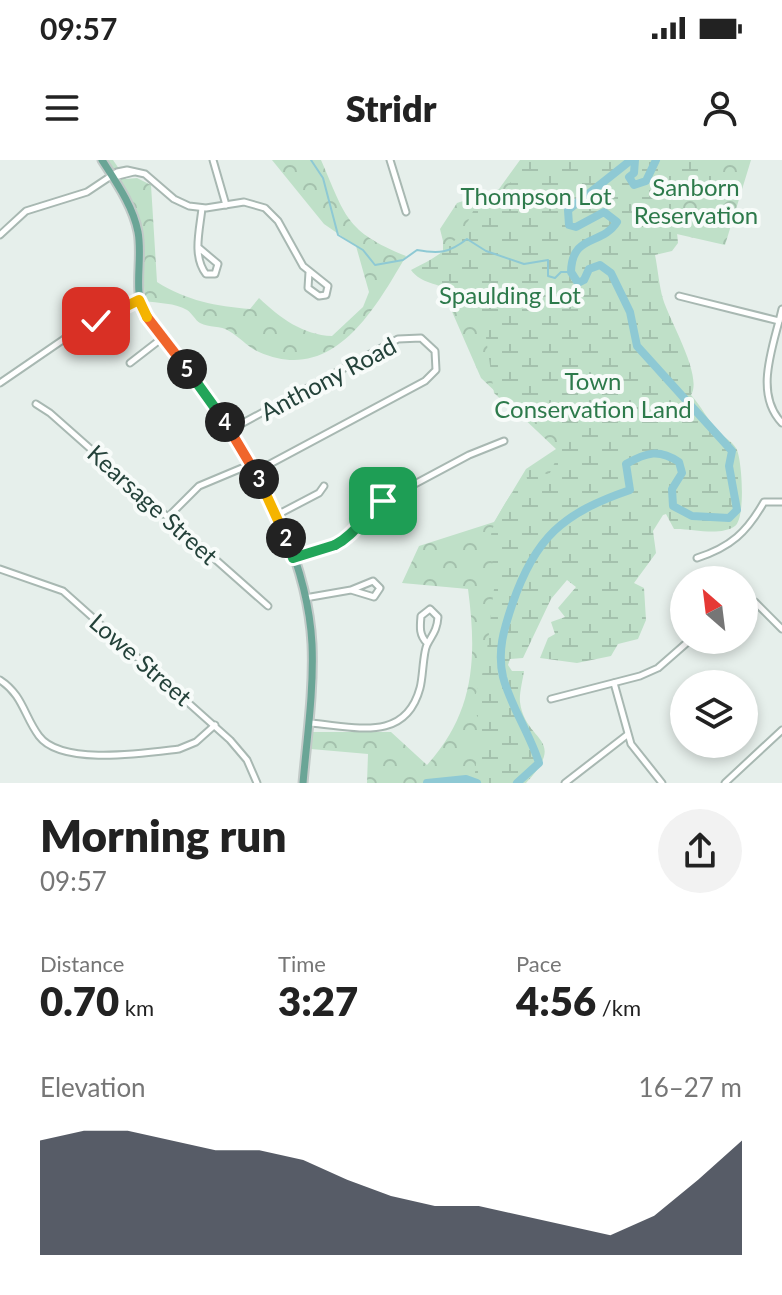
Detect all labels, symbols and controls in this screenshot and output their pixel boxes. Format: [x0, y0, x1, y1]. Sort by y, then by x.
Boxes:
text: 09:57 [40, 10, 117, 46]
icon: menu [40, 86, 84, 130]
text: Stridr [346, 86, 436, 130]
icon: person [698, 86, 742, 130]
park label: Sanborn Reservation [634, 172, 758, 229]
park label: Thompson Lot [460, 181, 612, 210]
park label: Spaulding Lot [439, 280, 581, 309]
pin [62, 287, 130, 355]
icon: check [74, 299, 118, 343]
street label: Anthony Road [255, 330, 401, 426]
pin: 5 [167, 349, 207, 389]
text: 5 [181, 355, 193, 382]
park label: Town Conservation Land [494, 366, 692, 423]
pin: 4 [205, 402, 245, 442]
text: 4 [219, 408, 231, 435]
street label: Kearsage Street [82, 438, 224, 570]
pin: 3 [239, 459, 279, 499]
text: 3 [253, 465, 265, 492]
pin [349, 467, 417, 535]
icon: arrive [361, 479, 405, 523]
pin: 2 [266, 518, 306, 558]
text: 2 [280, 524, 292, 551]
north arrow [670, 566, 758, 654]
map controls [670, 566, 758, 758]
street label: Lowe Street [84, 607, 198, 711]
button: layers [670, 670, 758, 758]
text: Morning run [40, 809, 287, 861]
button: share [658, 809, 742, 893]
text: 09:57 [40, 865, 107, 897]
text: Distance [40, 950, 124, 977]
text: Time [278, 950, 326, 977]
text: Pace [516, 950, 562, 977]
text: 0.70 [40, 977, 119, 1025]
text: 3:27 [278, 977, 358, 1025]
text: 4:56 [516, 977, 596, 1025]
text: km [119, 994, 154, 1021]
text: /km [596, 994, 641, 1021]
text: Elevation [40, 1071, 146, 1103]
text: 16–27 m [639, 1071, 742, 1103]

